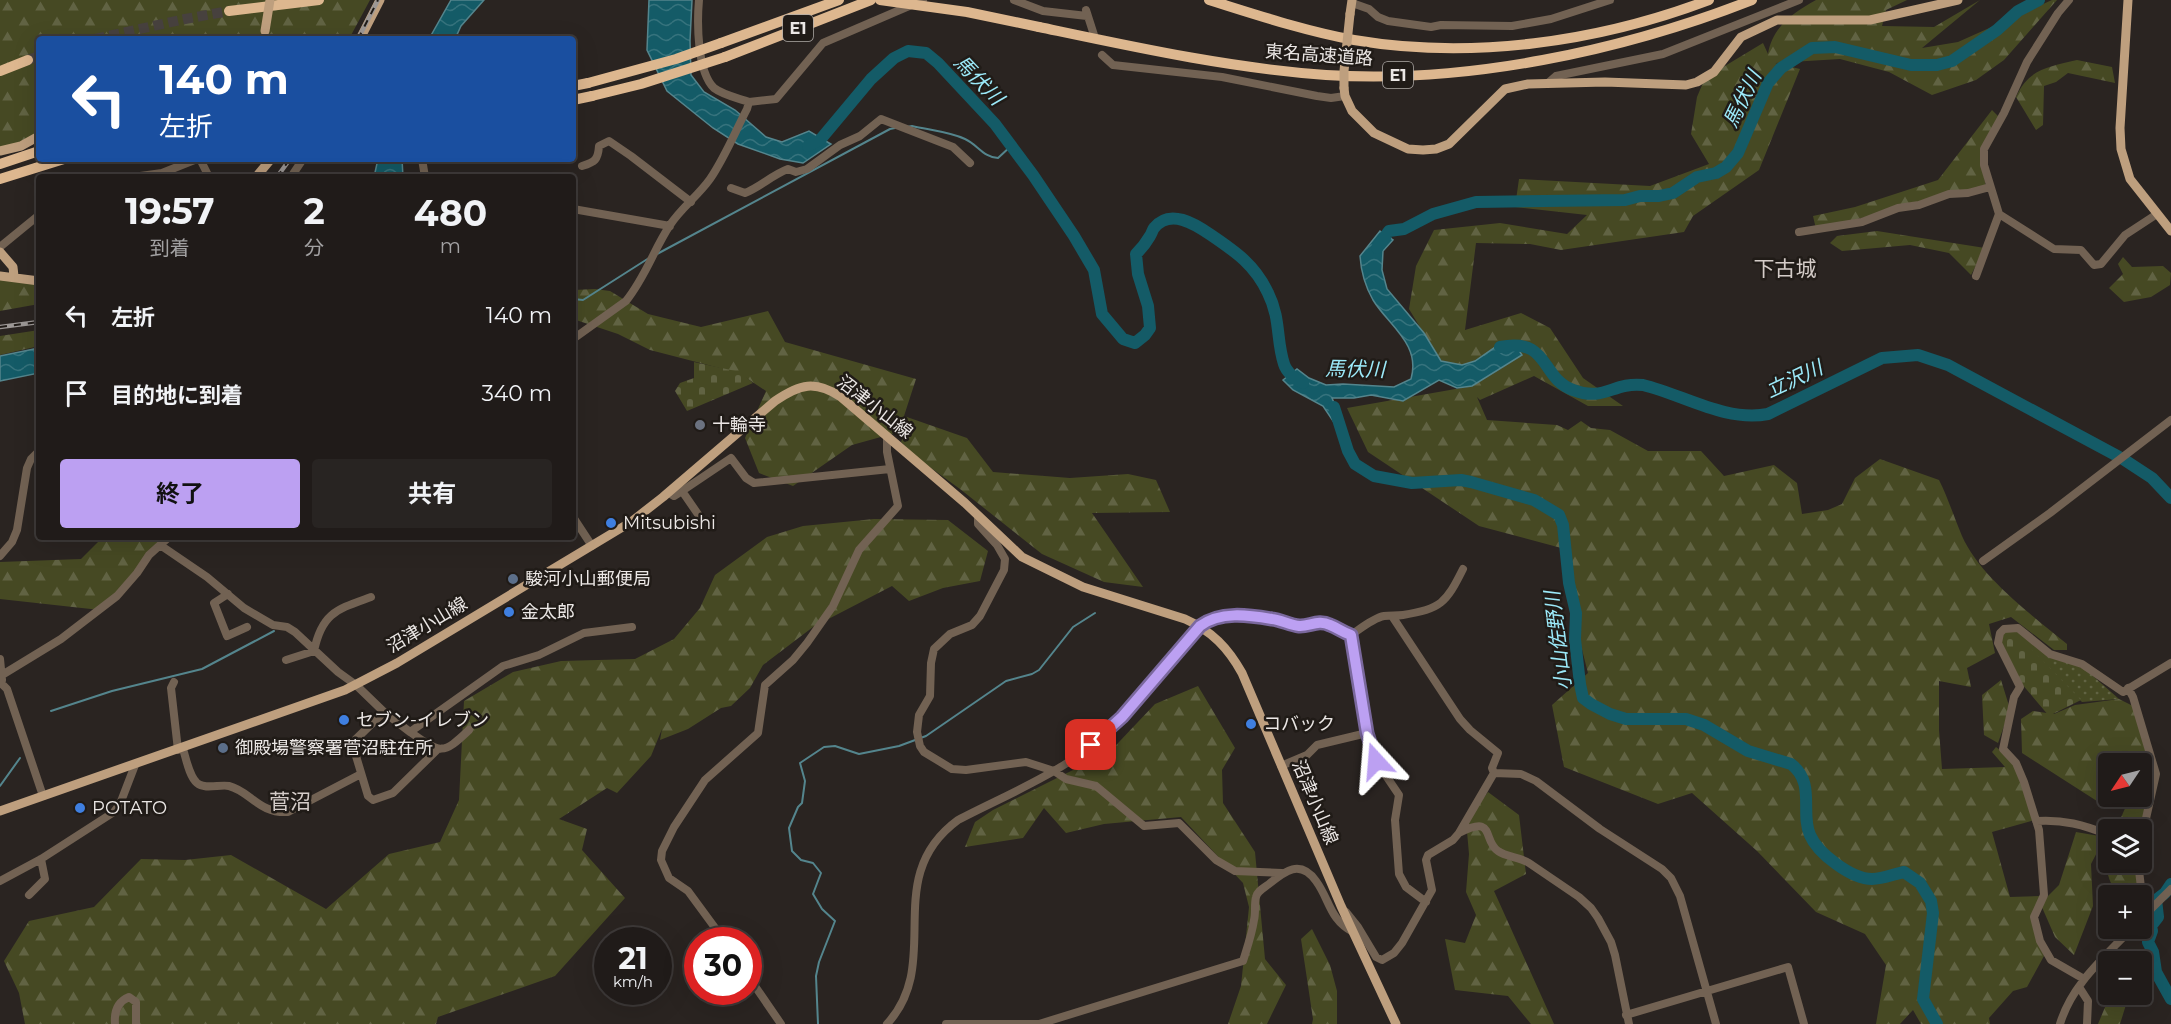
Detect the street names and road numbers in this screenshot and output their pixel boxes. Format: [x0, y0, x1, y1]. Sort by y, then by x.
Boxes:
road number: E1 [783, 15, 813, 41]
street label: 東名高速道路 [1264, 40, 1374, 70]
road number: E1 [1383, 62, 1413, 88]
street label: 沼津小山線 [833, 371, 917, 443]
street label: 沼津小山線 [383, 592, 471, 658]
street label: 沼津小山線 [1287, 756, 1343, 848]

